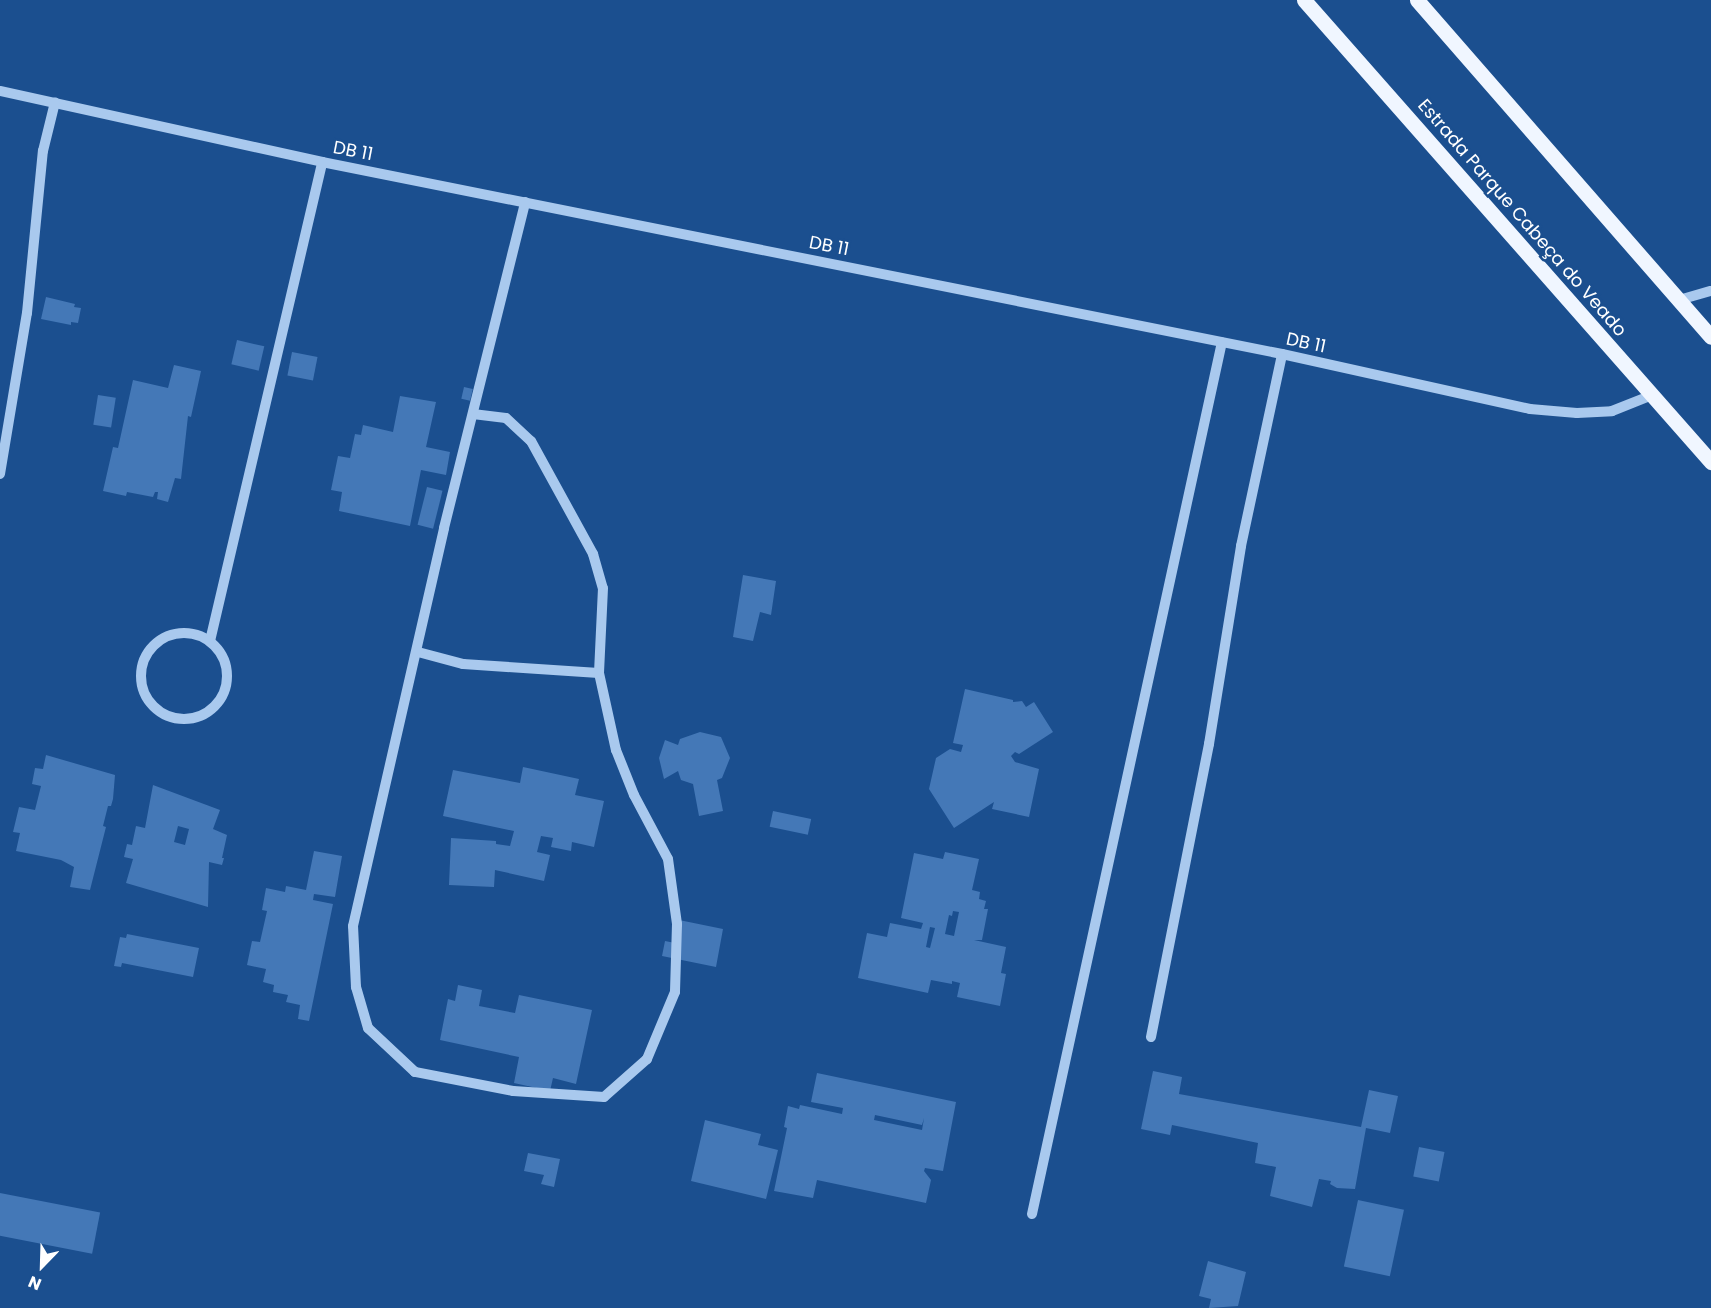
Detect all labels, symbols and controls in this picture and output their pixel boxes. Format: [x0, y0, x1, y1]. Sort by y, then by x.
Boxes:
street label: Estrada Parque Cabeça do Veado [1413, 95, 1631, 341]
street label: DB 11 [331, 137, 375, 165]
street label: DB 11 [807, 232, 851, 260]
street label: DB 11 [1284, 328, 1328, 358]
north arrow [12, 1236, 72, 1296]
text: N [25, 1270, 45, 1296]

